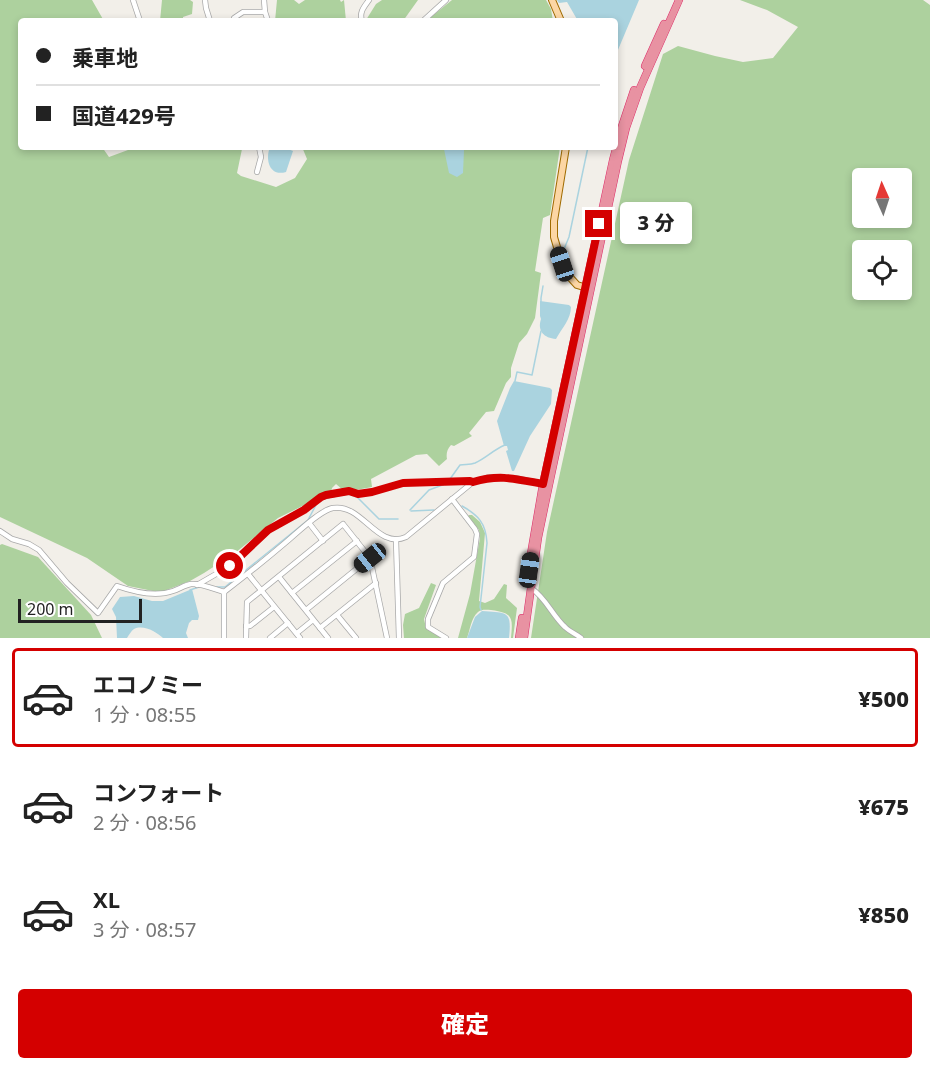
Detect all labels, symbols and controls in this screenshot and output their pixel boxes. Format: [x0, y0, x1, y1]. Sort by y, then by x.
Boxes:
text: 乗車地 [72, 42, 138, 72]
text: 国道429号 [72, 100, 176, 130]
north arrow [852, 168, 912, 228]
map controls [852, 168, 912, 300]
callout: 3 分 [620, 203, 692, 245]
text: 3 分 [638, 209, 674, 236]
route end [585, 210, 612, 237]
button: locate [852, 240, 912, 300]
car [548, 244, 576, 284]
car [350, 540, 390, 576]
car [518, 551, 540, 589]
route start [216, 552, 243, 579]
scale bar [18, 596, 142, 624]
text: 200 m [27, 598, 74, 620]
text: エコノミー [93, 669, 203, 699]
icon: car [21, 671, 75, 725]
text: ¥500 [858, 683, 909, 713]
text: 1 分 · 08:55 [93, 701, 197, 728]
text: コンフォート [93, 777, 224, 807]
icon: car [21, 779, 75, 833]
text: ¥675 [858, 791, 909, 821]
text: 2 分 · 08:56 [93, 809, 197, 836]
text: XL [93, 884, 120, 914]
icon: car [21, 887, 75, 941]
text: ¥850 [858, 899, 909, 929]
text: 3 分 · 08:57 [93, 916, 197, 943]
button: 確定 [18, 989, 912, 1058]

